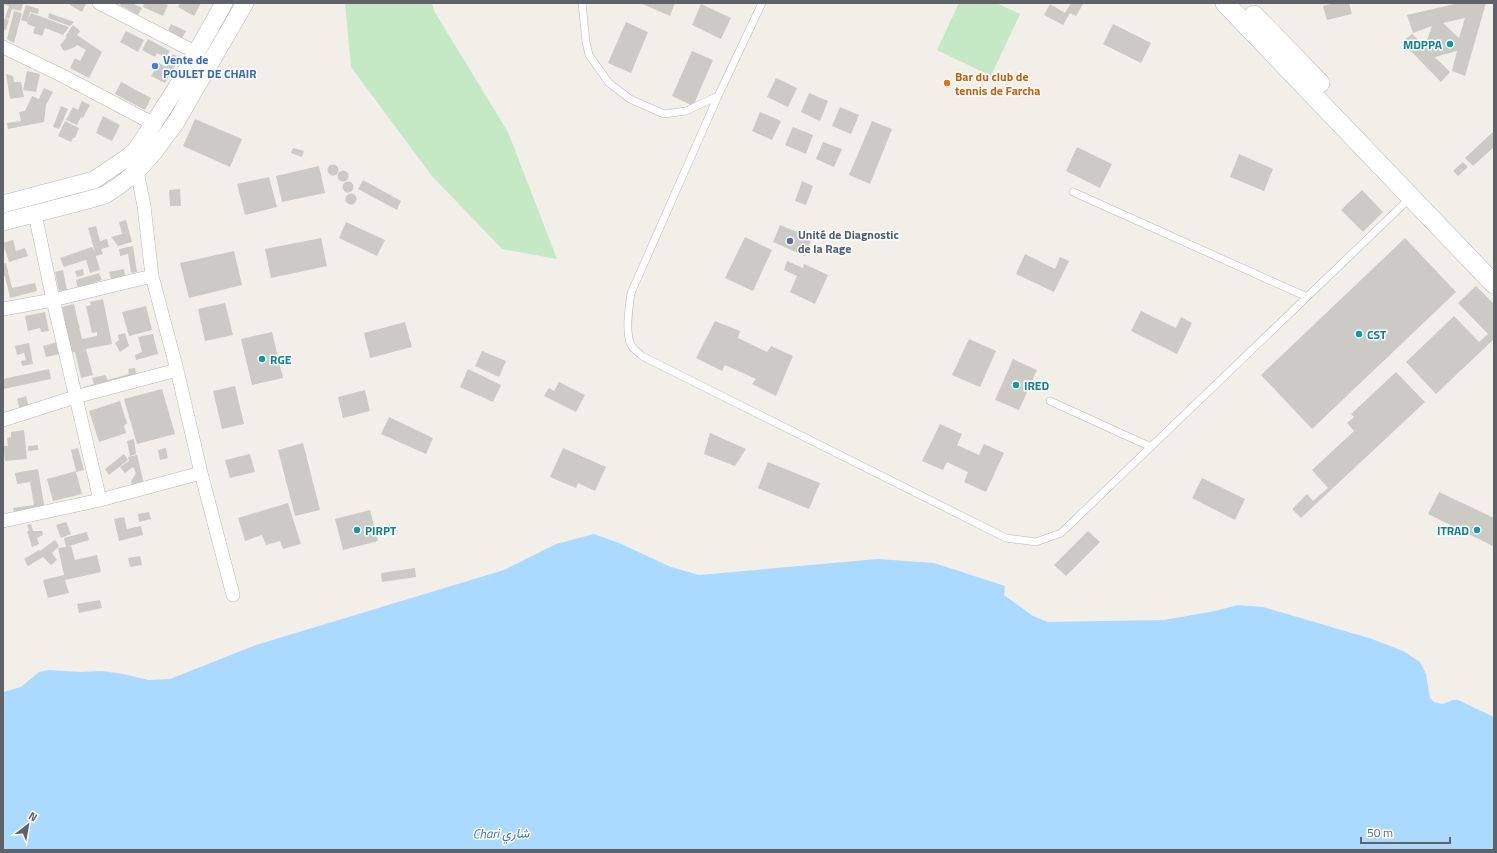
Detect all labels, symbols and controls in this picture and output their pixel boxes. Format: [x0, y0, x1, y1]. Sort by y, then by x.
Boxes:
place label: MDPPA [1403, 35, 1443, 54]
marker: MDPPA [1445, 39, 1455, 49]
place label: Vente de POULET DE CHAIR [163, 50, 257, 83]
marker: Vente de POULET DE CHAIR [150, 61, 160, 71]
place label: Bar du club de tennis de Farcha [955, 67, 1040, 100]
marker: Bar du club de tennis de Farcha [942, 78, 952, 88]
place label: Unité de Diagnostic de la Rage [798, 225, 899, 258]
marker: Unité de Diagnostic de la Rage [785, 236, 795, 246]
place label: CST [1367, 325, 1387, 344]
marker: CST [1354, 329, 1364, 339]
place label: RGE [270, 350, 292, 369]
marker: RGE [257, 354, 267, 364]
place label: IRED [1024, 376, 1050, 395]
marker: IRED [1011, 380, 1021, 390]
place label: PIRPT [365, 521, 397, 540]
place label: ITRAD [1437, 521, 1469, 540]
marker: PIRPT [352, 525, 362, 535]
marker: ITRAD [1472, 525, 1482, 535]
north arrow [8, 805, 48, 845]
text: N [26, 808, 41, 825]
scale bar [1361, 819, 1450, 845]
water label: Chari شاري [473, 822, 530, 844]
text: 50 m [1367, 823, 1393, 842]

